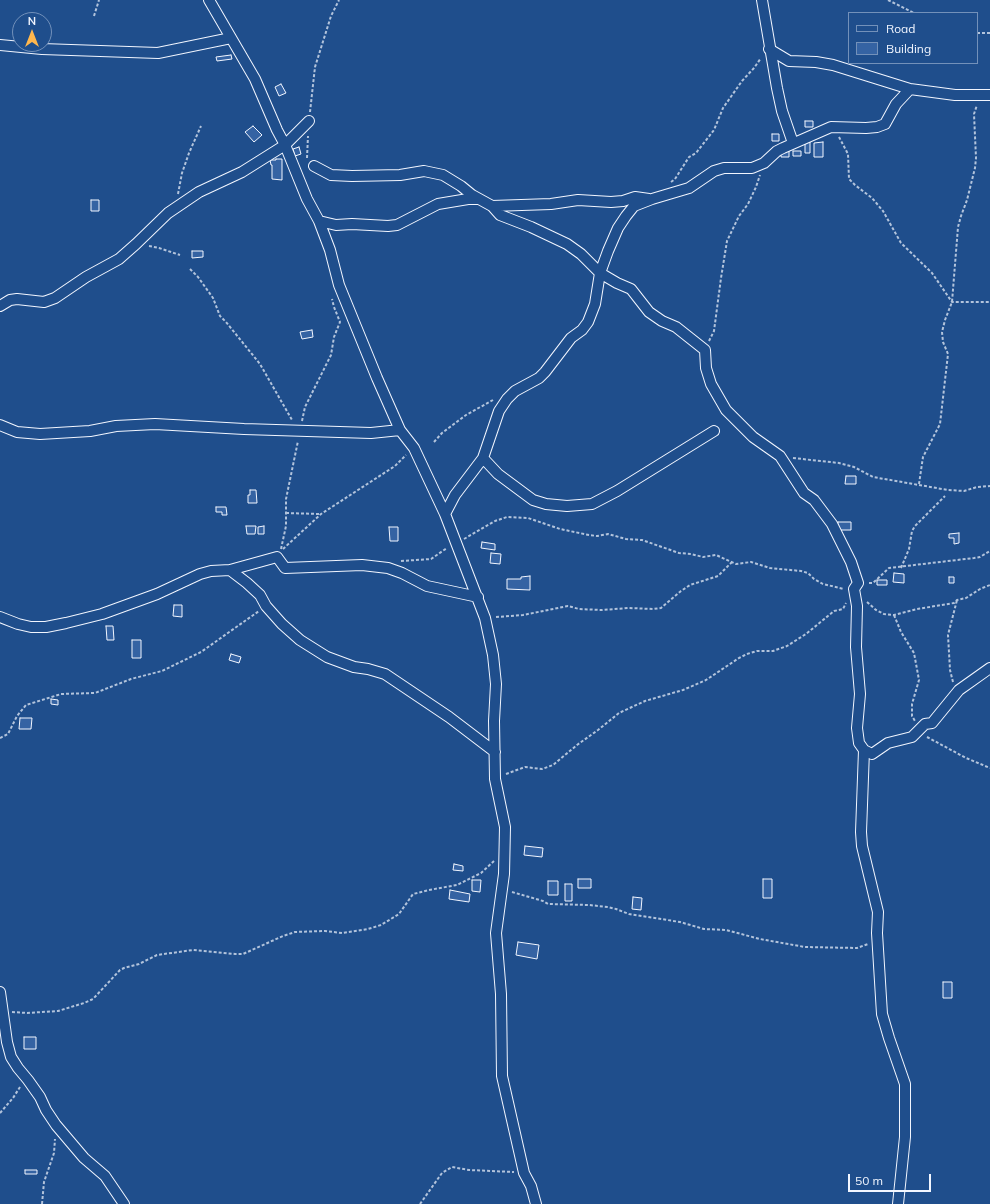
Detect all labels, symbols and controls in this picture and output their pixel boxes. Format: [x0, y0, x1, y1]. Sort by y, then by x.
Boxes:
north arrow [12, 12, 52, 52]
legend [848, 12, 978, 64]
text: N [28, 14, 36, 28]
text: Road [886, 21, 915, 36]
text: Building [886, 41, 931, 56]
scale bar [850, 1166, 933, 1192]
text: 50 m [855, 1173, 883, 1188]

